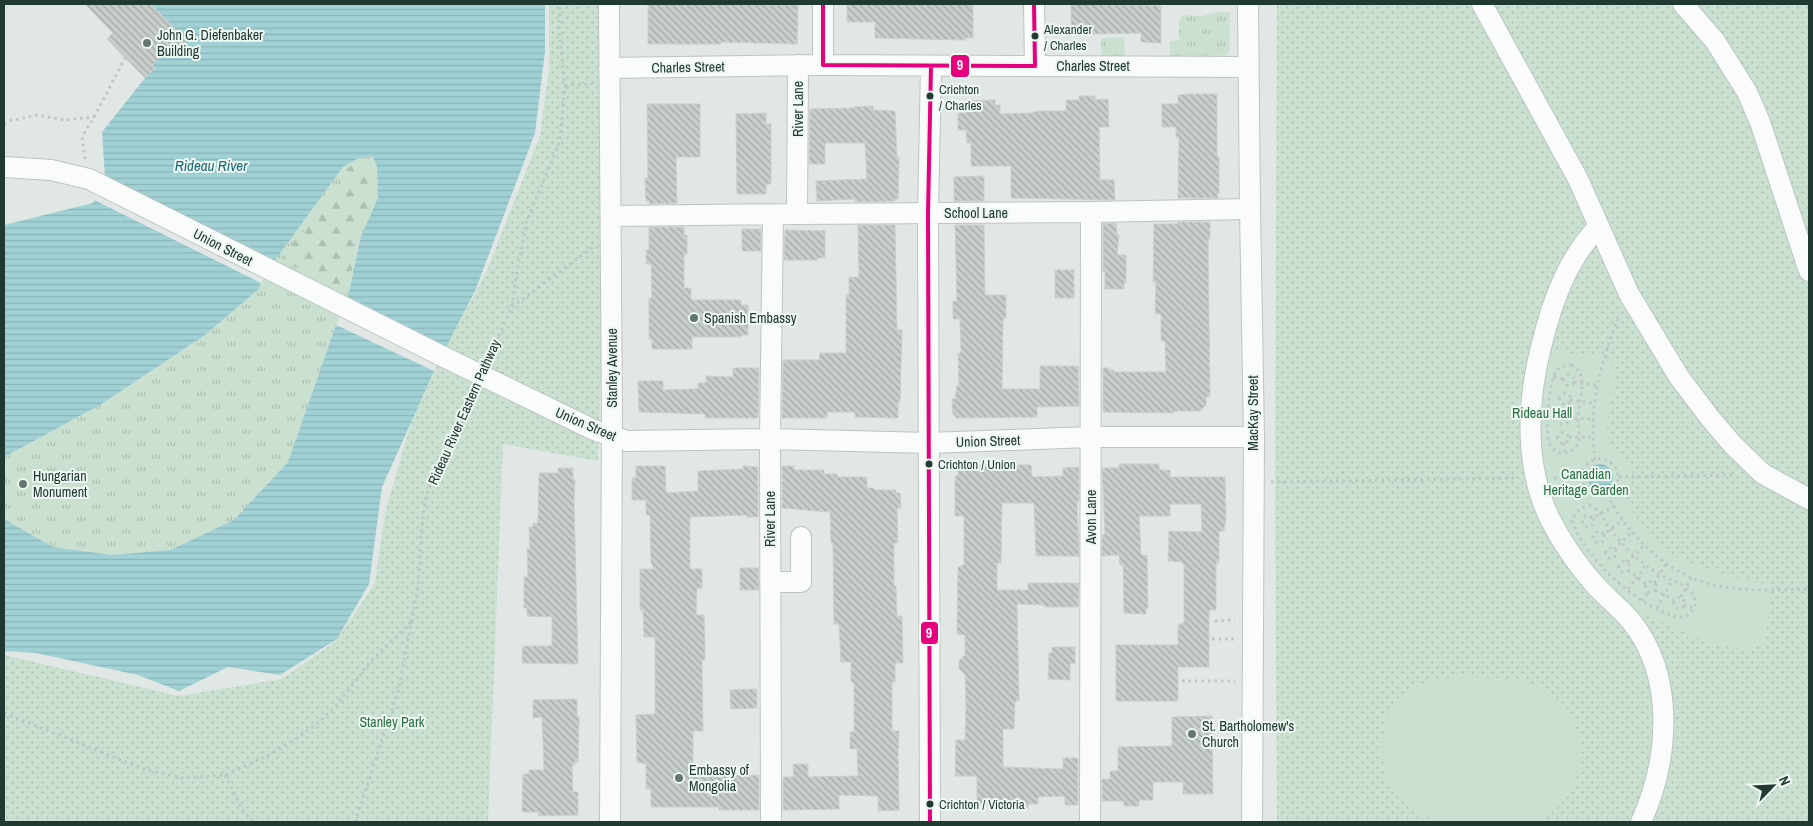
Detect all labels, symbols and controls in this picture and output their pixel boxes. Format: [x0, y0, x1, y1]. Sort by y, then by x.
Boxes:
place label: Alexander / Charles [1043, 21, 1092, 54]
place label: John G. Diefenbaker Building [157, 26, 263, 60]
marker: Alexander / Charles [1030, 31, 1040, 41]
marker: John G. Diefenbaker Building [141, 37, 153, 49]
line badge: 9 [950, 54, 970, 78]
text: 9 [957, 56, 963, 74]
street label: Charles Street [651, 57, 725, 77]
street label: Charles Street [1056, 57, 1130, 75]
street label: River Lane [789, 81, 807, 137]
place label: Crichton / Charles [939, 81, 982, 114]
marker: Crichton / Charles [925, 91, 935, 101]
water label: Rideau River [175, 155, 248, 176]
street label: School Lane [944, 204, 1008, 222]
street label: Union Street [190, 224, 256, 270]
place label: Spanish Embassy [704, 309, 797, 327]
marker: Spanish Embassy [688, 312, 700, 324]
street label: Stanley Avenue [603, 328, 621, 408]
street label: Rideau River Eastern Pathway [424, 336, 504, 488]
street label: MacKay Street [1244, 375, 1262, 451]
street label: Union Street [553, 403, 619, 445]
park label: Rideau Hall [1512, 404, 1572, 422]
street label: Union Street [955, 431, 1021, 451]
place label: Crichton / Union [938, 456, 1016, 473]
marker: Crichton / Union [924, 459, 934, 469]
park label: Canadian Heritage Garden [1543, 465, 1629, 499]
place label: Hungarian Monument [33, 467, 87, 501]
marker: Hungarian Monument [17, 478, 29, 490]
street label: Avon Lane [1082, 490, 1100, 545]
street label: River Lane [761, 491, 779, 547]
line badge: 9 [920, 621, 939, 645]
text: 9 [926, 624, 932, 642]
park label: Stanley Park [359, 713, 425, 731]
place label: St. Bartholomew's Church [1202, 717, 1294, 751]
marker: St. Bartholomew's Church [1186, 728, 1198, 740]
place label: Embassy of Mongolia [689, 761, 750, 795]
north arrow [1748, 761, 1798, 811]
marker: Embassy of Mongolia [673, 772, 685, 784]
text: N [1775, 773, 1795, 788]
place label: Crichton / Victoria [939, 796, 1025, 813]
marker: Crichton / Victoria [925, 799, 935, 809]

